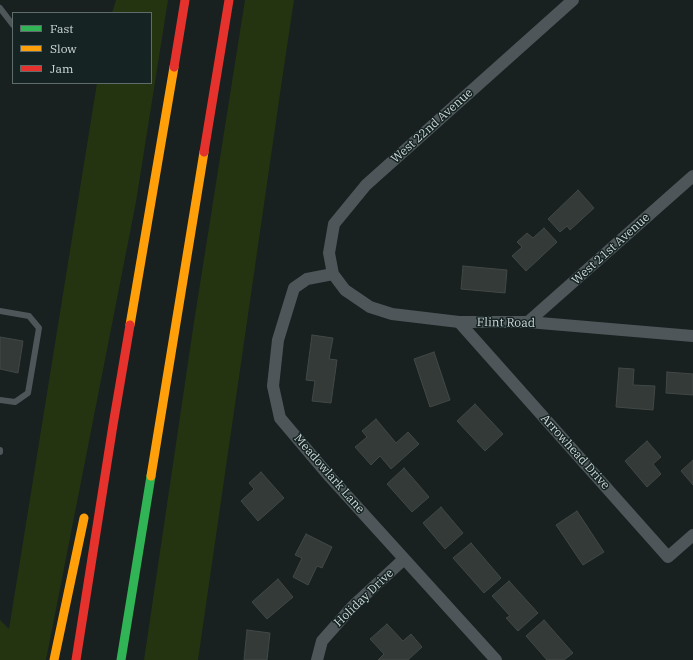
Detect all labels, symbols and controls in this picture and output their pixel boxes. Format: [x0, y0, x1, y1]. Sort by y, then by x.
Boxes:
legend [12, 12, 152, 84]
text: Fast [50, 21, 74, 36]
text: Slow [50, 41, 77, 56]
text: Jam [50, 61, 73, 76]
street label: West 22nd Avenue [388, 86, 476, 166]
street label: West 21st Avenue [569, 210, 653, 288]
street label: Flint Road [477, 315, 535, 331]
street label: Arrowhead Drive [538, 412, 612, 492]
street label: Meadowlark Lane [291, 432, 367, 516]
street label: Holiday Drive [331, 566, 397, 630]

